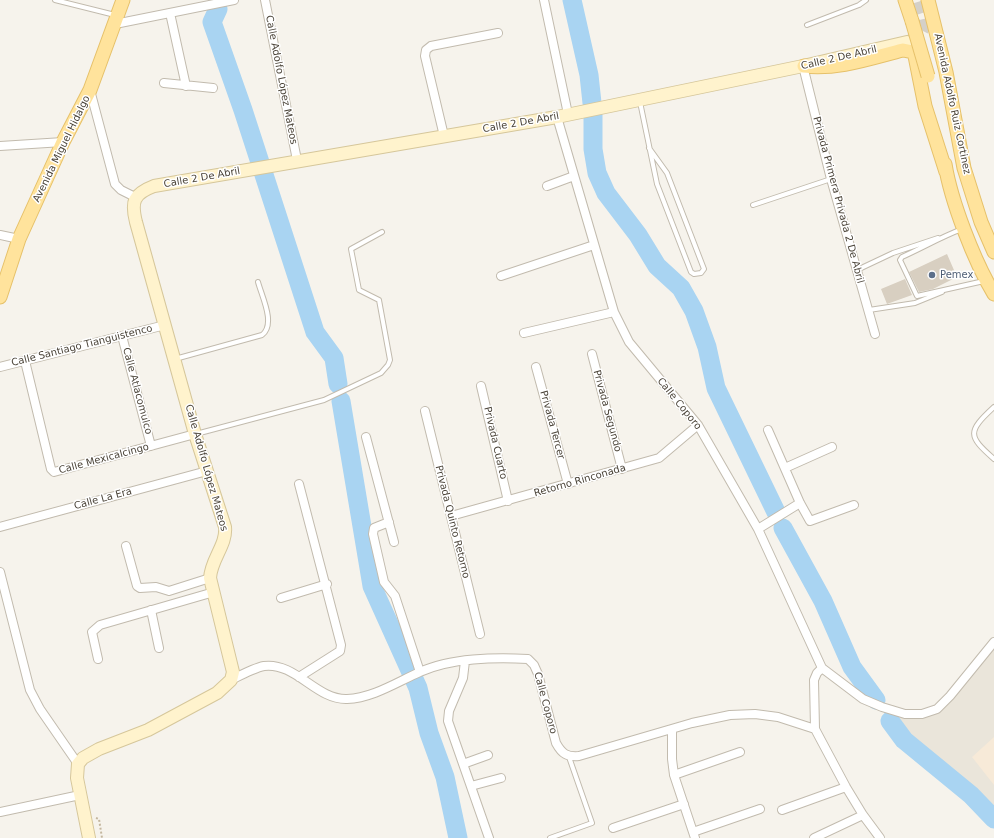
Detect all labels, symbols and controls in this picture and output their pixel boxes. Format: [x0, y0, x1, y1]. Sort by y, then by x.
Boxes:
street label: Calle Adolfo López Mateos [263, 14, 299, 146]
street label: Avenida Adolfo Ruiz Cortinez [931, 33, 973, 175]
street label: Calle 2 De Abril [800, 43, 878, 73]
street label: Avenida Miguel Hidalgo [31, 94, 93, 204]
street label: Calle 2 De Abril [482, 110, 560, 136]
street label: Privada Primera Privada 2 De Abril [810, 115, 866, 285]
street label: Calle 2 De Abril [163, 165, 241, 191]
place label: Pemex [940, 269, 973, 281]
marker: Pemex [927, 270, 937, 280]
street label: Calle Santiago Tianguistenco [10, 323, 154, 369]
street label: Calle Atlacomulco [120, 346, 154, 436]
street label: Privada Segundo [590, 369, 624, 453]
street label: Calle Coporo [654, 376, 704, 432]
street label: Privada Tercer [537, 389, 567, 461]
street label: Calle Adolfo López Mateos [182, 403, 230, 533]
street label: Privada Cuarto [481, 406, 509, 480]
street label: Calle Mexicalcingo [58, 441, 150, 477]
street label: Retorno Rinconada [533, 462, 627, 500]
street label: Privada Quinto Retorno [432, 464, 472, 580]
street label: Calle La Era [73, 486, 133, 512]
street label: Calle Coporo [531, 671, 559, 735]

